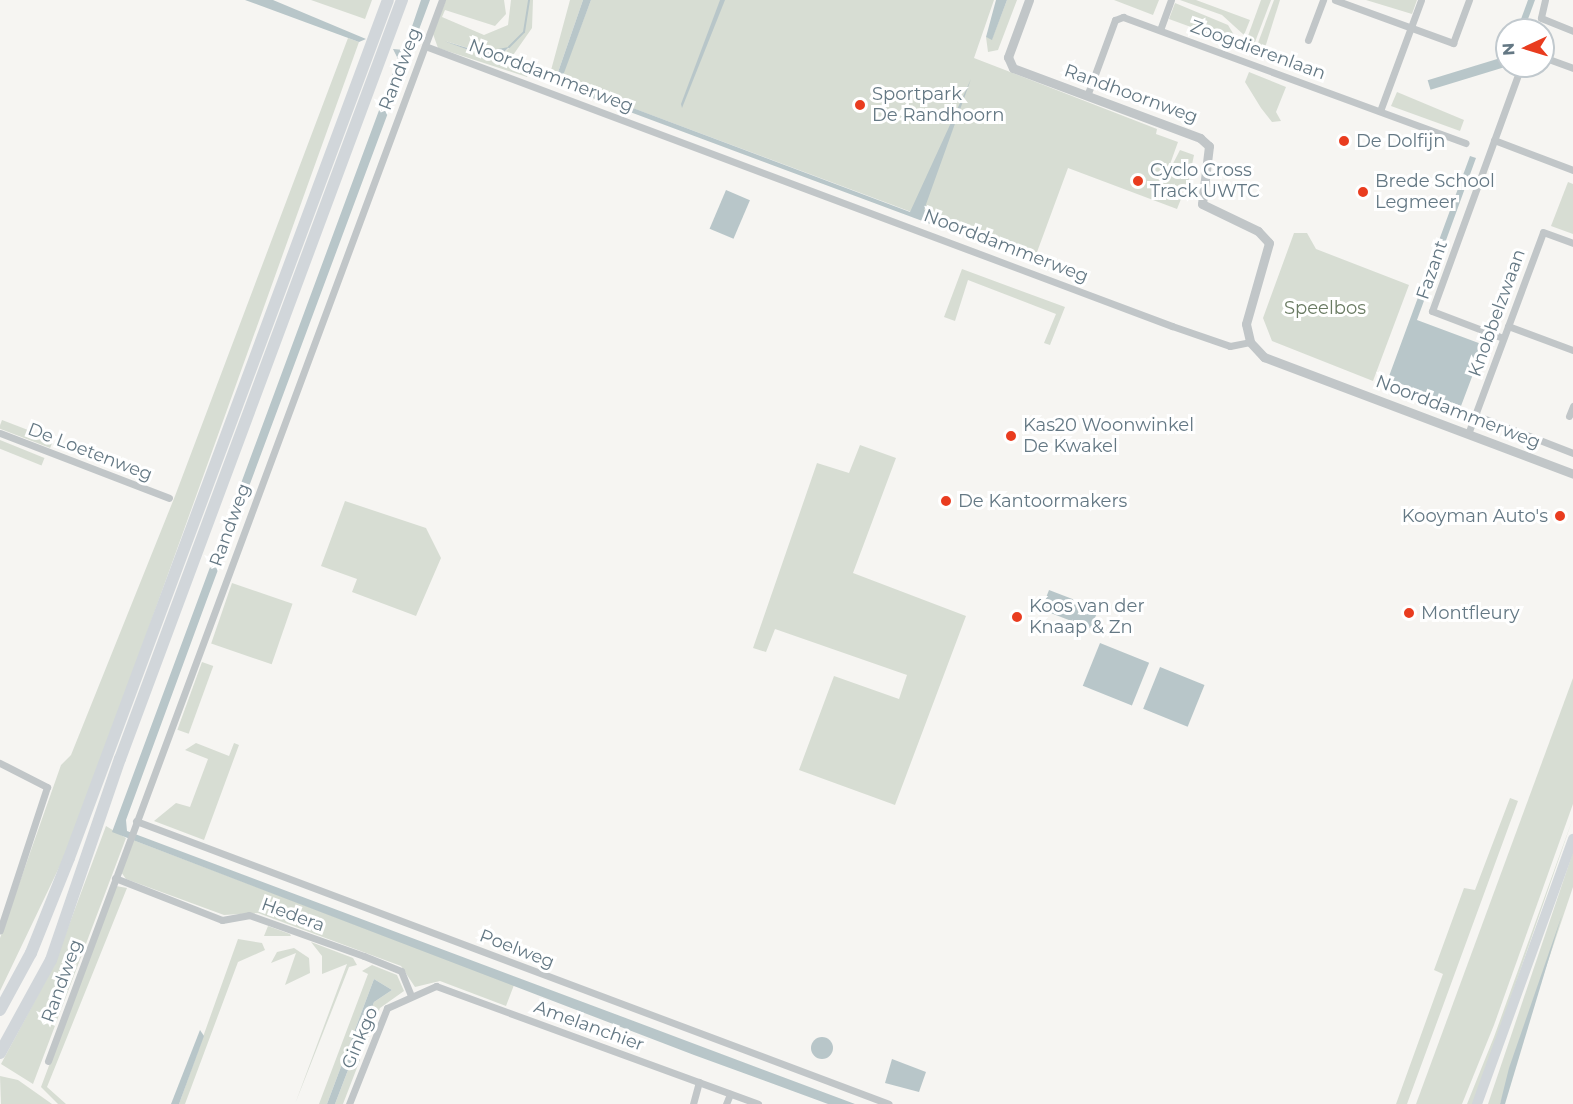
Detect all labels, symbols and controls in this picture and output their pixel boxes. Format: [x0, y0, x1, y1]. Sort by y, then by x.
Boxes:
street label: Zoogdierenlaan [1187, 15, 1329, 85]
north arrow [1495, 18, 1555, 78]
street label: Randweg [374, 25, 426, 113]
street label: Noorddammerweg [466, 35, 636, 117]
text: N [1499, 42, 1518, 56]
street label: Randhoornweg [1061, 60, 1201, 128]
place label: Sportpark De Randhoorn [872, 84, 1004, 127]
marker: Sportpark De Randhoorn [853, 98, 867, 112]
place label: De Dolfijn [1356, 130, 1445, 152]
marker: De Dolfijn [1337, 134, 1351, 148]
place label: Cyclo Cross Track UWTC [1150, 160, 1260, 202]
place label: Brede School Legmeer [1375, 171, 1495, 213]
marker: Cyclo Cross Track UWTC [1131, 174, 1145, 188]
marker: Brede School Legmeer [1356, 185, 1370, 199]
street label: Noorddammerweg [921, 205, 1091, 287]
street label: Fazant [1412, 238, 1452, 302]
street label: Knobbelzwaan [1464, 246, 1530, 380]
park label: Speelbos [1284, 297, 1366, 319]
street label: Noorddammerweg [1373, 371, 1543, 453]
place label: Kas20 Woonwinkel De Kwakel [1023, 415, 1194, 458]
street label: De Loetenweg [25, 418, 155, 486]
marker: Kas20 Woonwinkel De Kwakel [1004, 429, 1018, 443]
street label: Randweg [205, 481, 255, 569]
place label: De Kantoormakers [958, 490, 1127, 512]
marker: De Kantoormakers [939, 494, 953, 508]
place label: Kooyman Auto's [1402, 505, 1548, 527]
marker: Kooyman Auto's [1553, 509, 1567, 523]
place label: Koos van der Knaap & Zn [1029, 596, 1145, 638]
place label: Montfleury [1421, 602, 1519, 624]
marker: Montfleury [1402, 606, 1416, 620]
marker: Koos van der Knaap & Zn [1010, 610, 1024, 624]
street label: Hedera [258, 894, 328, 936]
street label: Poelweg [477, 925, 557, 973]
street label: Randweg [37, 937, 87, 1025]
street label: Amelanchier [531, 996, 647, 1056]
street label: Ginkgo [337, 1004, 383, 1072]

